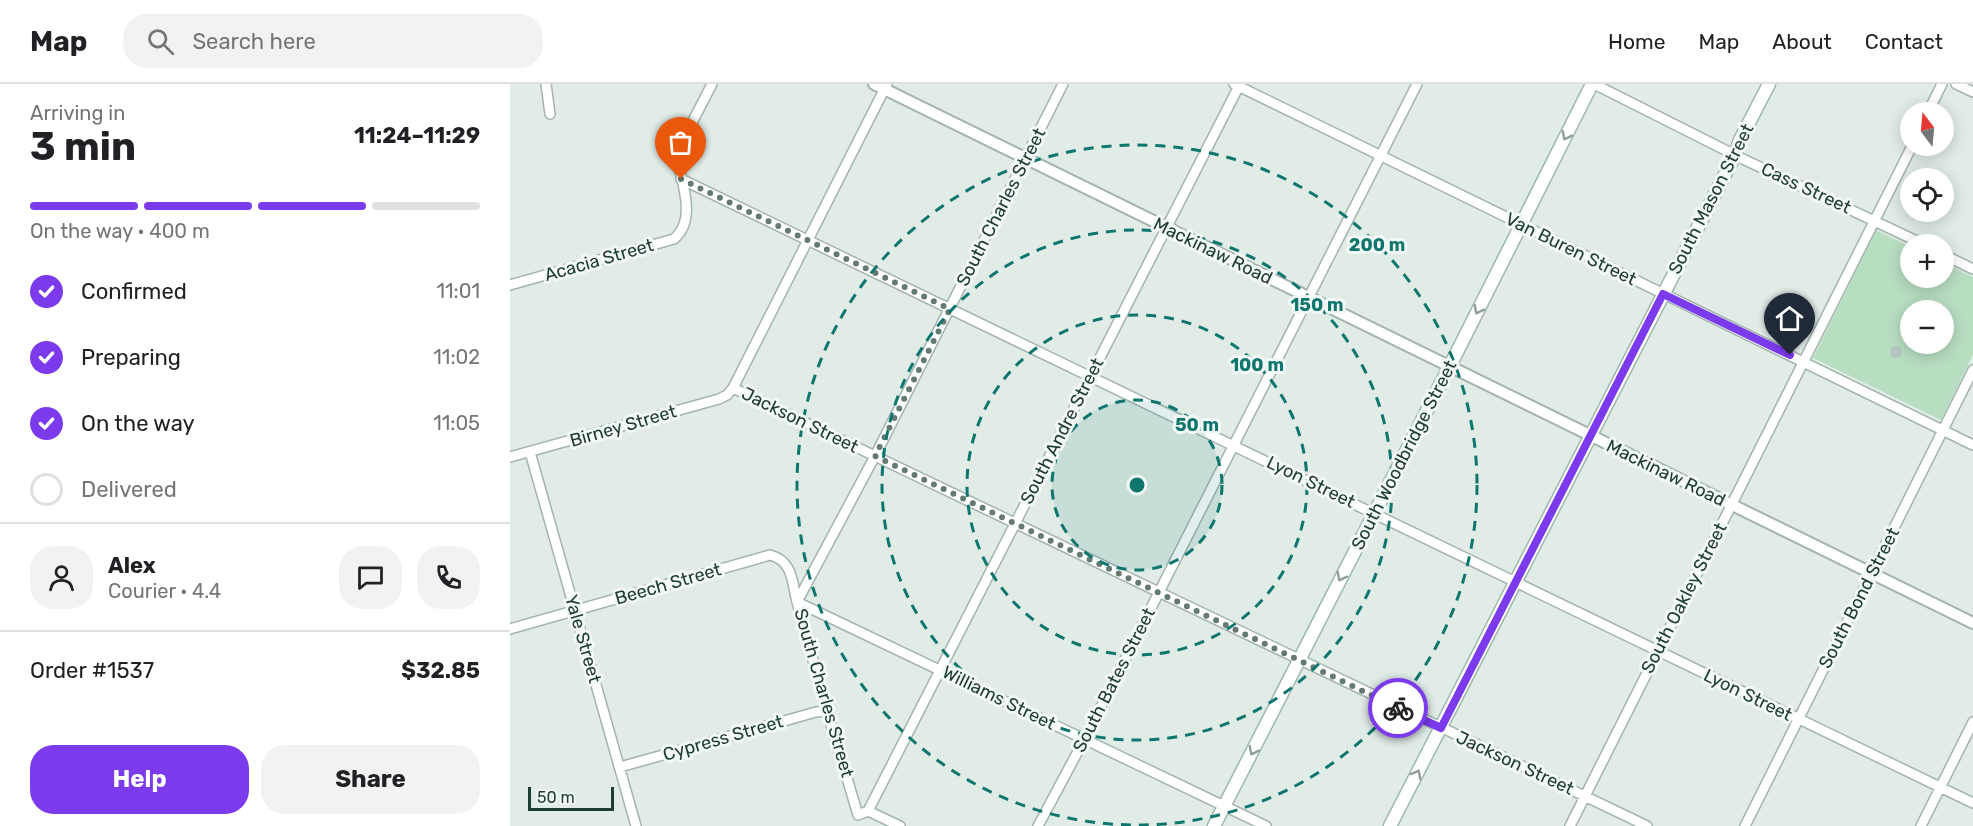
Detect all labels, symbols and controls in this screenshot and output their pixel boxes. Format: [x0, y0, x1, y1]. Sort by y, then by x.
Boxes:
search box [123, 14, 543, 68]
text: Map [30, 25, 87, 58]
icon: search [144, 25, 177, 58]
text: Search here [192, 28, 316, 55]
text: Home [1608, 29, 1665, 54]
text: Map [1698, 29, 1739, 54]
text: About [1772, 29, 1832, 54]
text: Contact [1865, 29, 1943, 54]
text: Arriving in [30, 101, 125, 125]
north arrow [1900, 102, 1954, 156]
map controls [1900, 102, 1954, 354]
pin [655, 117, 706, 179]
street label: South Mason Street [1664, 120, 1758, 278]
text: 11:24–11:29 [354, 122, 480, 149]
text: 3 min [30, 124, 136, 170]
street label: South Charles Street [952, 124, 1050, 290]
icon: bag [664, 126, 697, 159]
one-way arrow [1562, 130, 1573, 141]
street label: Cass Street [1758, 158, 1854, 218]
button: locate [1900, 168, 1954, 222]
street label: Van Buren Street [1502, 208, 1640, 290]
street label: Mackinaw Road [1150, 213, 1276, 289]
text: On the way · 400 m [30, 219, 210, 243]
street label: Acacia Street [542, 234, 656, 286]
text: 200 m [1349, 234, 1405, 256]
button: + [1900, 234, 1954, 288]
icon: check [30, 275, 63, 308]
text: Confirmed [81, 278, 187, 305]
text: 11:01 [437, 279, 480, 303]
pin [1764, 293, 1815, 355]
text: 150 m [1290, 294, 1344, 316]
button: − [1900, 300, 1954, 354]
icon: home [1773, 302, 1806, 335]
one-way arrow [1474, 304, 1486, 315]
icon: check [30, 341, 63, 374]
text: Preparing [81, 344, 181, 371]
text: 11:02 [433, 345, 480, 369]
street label: South Andre Street [1016, 354, 1108, 508]
text: 100 m [1230, 354, 1284, 376]
street label: South Woodbridge Street [1347, 357, 1461, 553]
street label: Jackson Street [738, 382, 862, 458]
street label: Birney Street [567, 400, 679, 452]
icon: check [30, 407, 63, 440]
text: On the way [81, 410, 195, 437]
text: 11:05 [433, 411, 480, 435]
text: 50 m [1175, 414, 1219, 436]
street label: Mackinaw Road [1603, 435, 1729, 511]
street label: Lyon Street [1263, 451, 1359, 513]
centre of rings [1127, 475, 1147, 495]
text: Delivered [81, 476, 177, 503]
street label: South Oakley Street [1636, 519, 1732, 677]
street label: South Bond Street [1814, 524, 1904, 672]
button: person [30, 546, 93, 609]
button: chat [339, 546, 402, 609]
button: phone [417, 546, 480, 609]
text: Alex [108, 552, 156, 579]
street label: Beech Street [612, 558, 724, 610]
one-way arrow [1337, 571, 1348, 582]
text: Courier · 4.4 [108, 579, 221, 603]
street label: Yale Street [560, 592, 606, 686]
street label: South Bates Street [1068, 604, 1160, 756]
street label: South Charles Street [789, 606, 859, 780]
text: Order #1537 [30, 657, 154, 684]
text: $32.85 [401, 657, 480, 684]
street label: Williams Street [939, 661, 1059, 735]
street label: Lyon Street [1700, 664, 1796, 726]
courier [1368, 678, 1428, 738]
icon: bike [1382, 692, 1415, 725]
street label: Cypress Street [660, 710, 786, 766]
street label: Jackson Street [1453, 726, 1577, 800]
button: Help [30, 745, 249, 814]
button: Share [261, 745, 480, 814]
one-way arrow [1248, 745, 1260, 756]
one-way arrow [1410, 769, 1422, 780]
scale bar [528, 784, 614, 812]
text: 50 m [537, 788, 575, 807]

